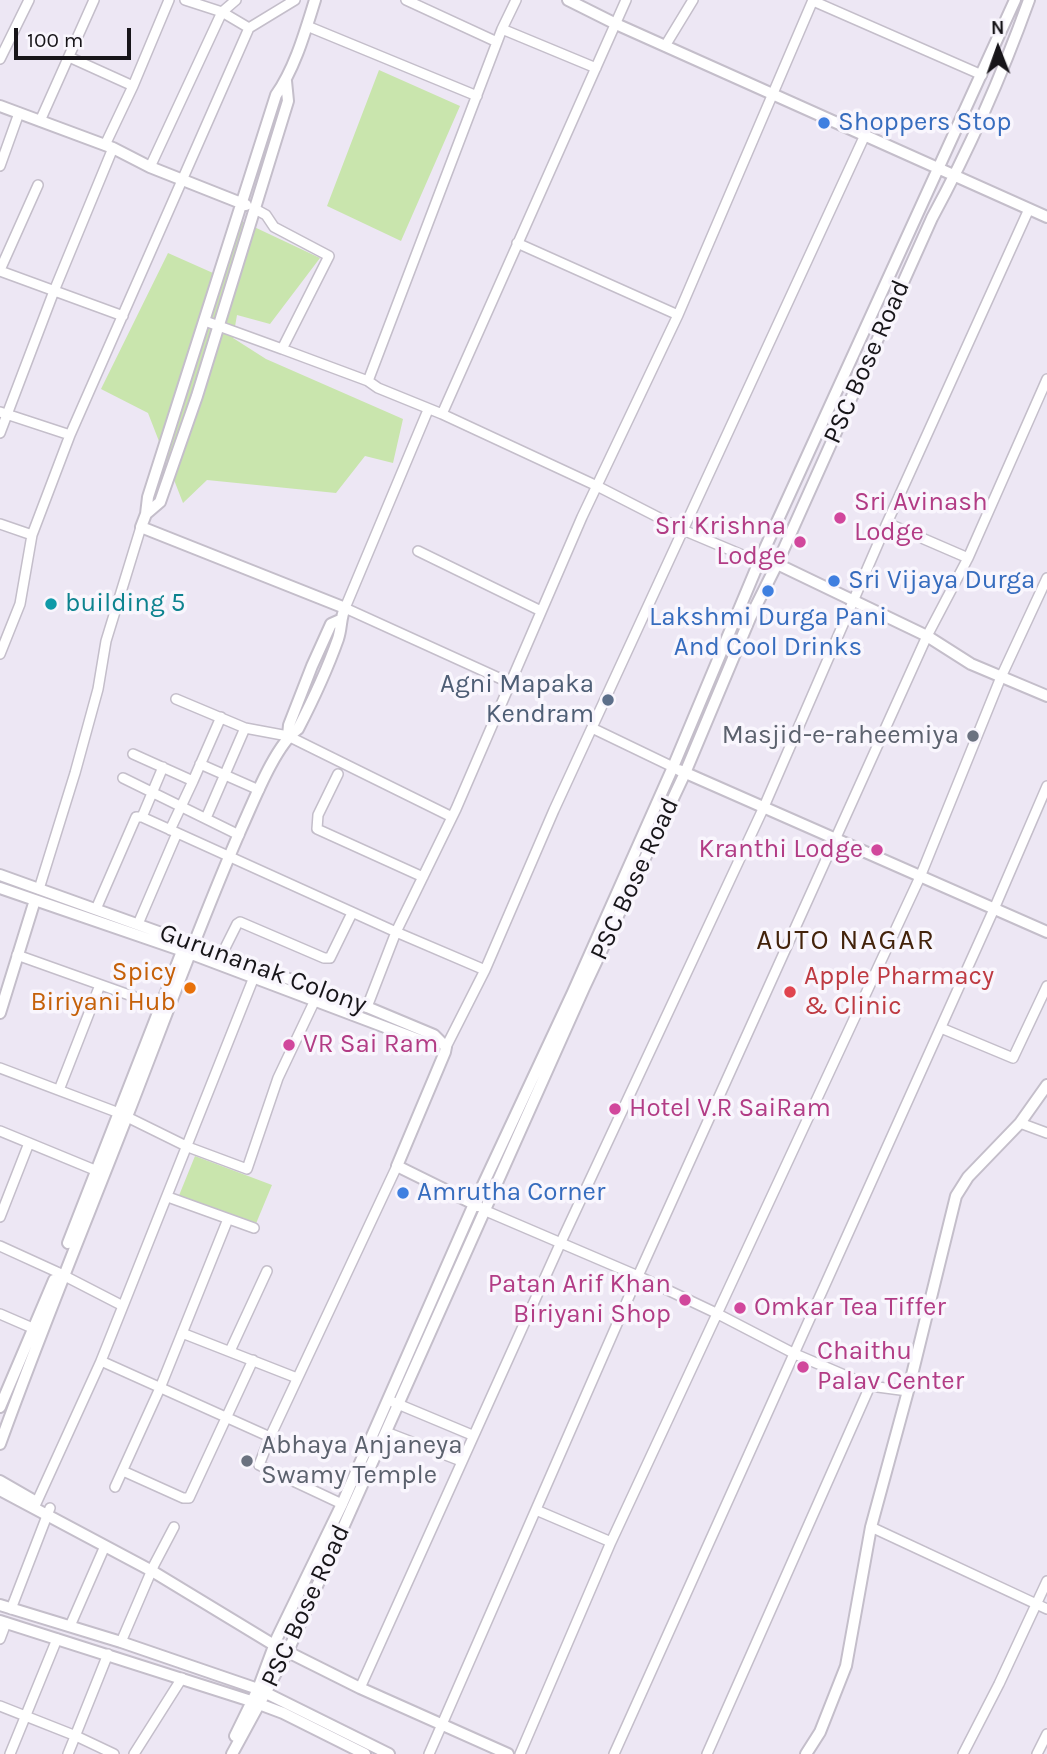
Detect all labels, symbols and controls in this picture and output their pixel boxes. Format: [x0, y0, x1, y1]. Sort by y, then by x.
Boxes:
scale bar [18, 14, 135, 58]
north arrow [963, 14, 1033, 84]
text: N [991, 17, 1005, 39]
text: 100 m [27, 28, 84, 52]
place label: Shoppers Stop [838, 107, 1011, 139]
marker: Shoppers Stop [816, 115, 832, 131]
street label: PSC Bose Road [817, 275, 917, 449]
place label: Sri Avinash Lodge [854, 487, 988, 548]
marker: Sri Avinash Lodge [832, 510, 848, 526]
place label: Sri Krishna Lodge [655, 511, 786, 572]
marker: Sri Krishna Lodge [792, 534, 808, 550]
place label: Sri Vijaya Durga [848, 565, 1035, 597]
marker: Sri Vijaya Durga [826, 573, 842, 589]
marker: Lakshmi Durga Pani And Cool Drinks [760, 583, 776, 599]
place label: building 5 [65, 588, 186, 620]
marker: building 5 [43, 596, 59, 612]
place label: Lakshmi Durga Pani And Cool Drinks [649, 602, 887, 664]
place label: Agni Mapaka Kendram [440, 669, 594, 730]
marker: Agni Mapaka Kendram [600, 692, 616, 708]
place label: Masjid-e-raheemiya [722, 720, 959, 752]
marker: Masjid-e-raheemiya [965, 728, 981, 744]
street label: PSC Bose Road [584, 793, 686, 965]
place label: Kranthi Lodge [699, 834, 863, 866]
marker: Kranthi Lodge [869, 842, 885, 858]
street label: Gurunanak Colony [155, 917, 371, 1021]
district label: AUTO NAGAR [757, 924, 935, 958]
place label: Spicy Biriyani Hub [30, 957, 176, 1018]
place label: Apple Pharmacy & Clinic [804, 961, 994, 1023]
marker: Spicy Biriyani Hub [182, 980, 198, 996]
marker: Apple Pharmacy & Clinic [782, 984, 798, 1000]
place label: VR Sai Ram [303, 1029, 438, 1061]
marker: VR Sai Ram [281, 1037, 297, 1053]
place label: Hotel V.R SaiRam [629, 1093, 831, 1125]
marker: Hotel V.R SaiRam [607, 1101, 623, 1117]
place label: Amrutha Corner [417, 1177, 605, 1209]
marker: Amrutha Corner [395, 1185, 411, 1201]
place label: Patan Arif Khan Biriyani Shop [488, 1269, 671, 1330]
marker: Patan Arif Khan Biriyani Shop [677, 1292, 693, 1308]
place label: Omkar Tea Tiffer [754, 1292, 946, 1324]
marker: Omkar Tea Tiffer [732, 1300, 748, 1316]
place label: Chaithu Palav Center [817, 1336, 964, 1398]
marker: Chaithu Palav Center [795, 1359, 811, 1375]
place label: Abhaya Anjaneya Swamy Temple [261, 1430, 462, 1492]
marker: Abhaya Anjaneya Swamy Temple [239, 1453, 255, 1469]
street label: PSC Bose Road [255, 1520, 357, 1692]

